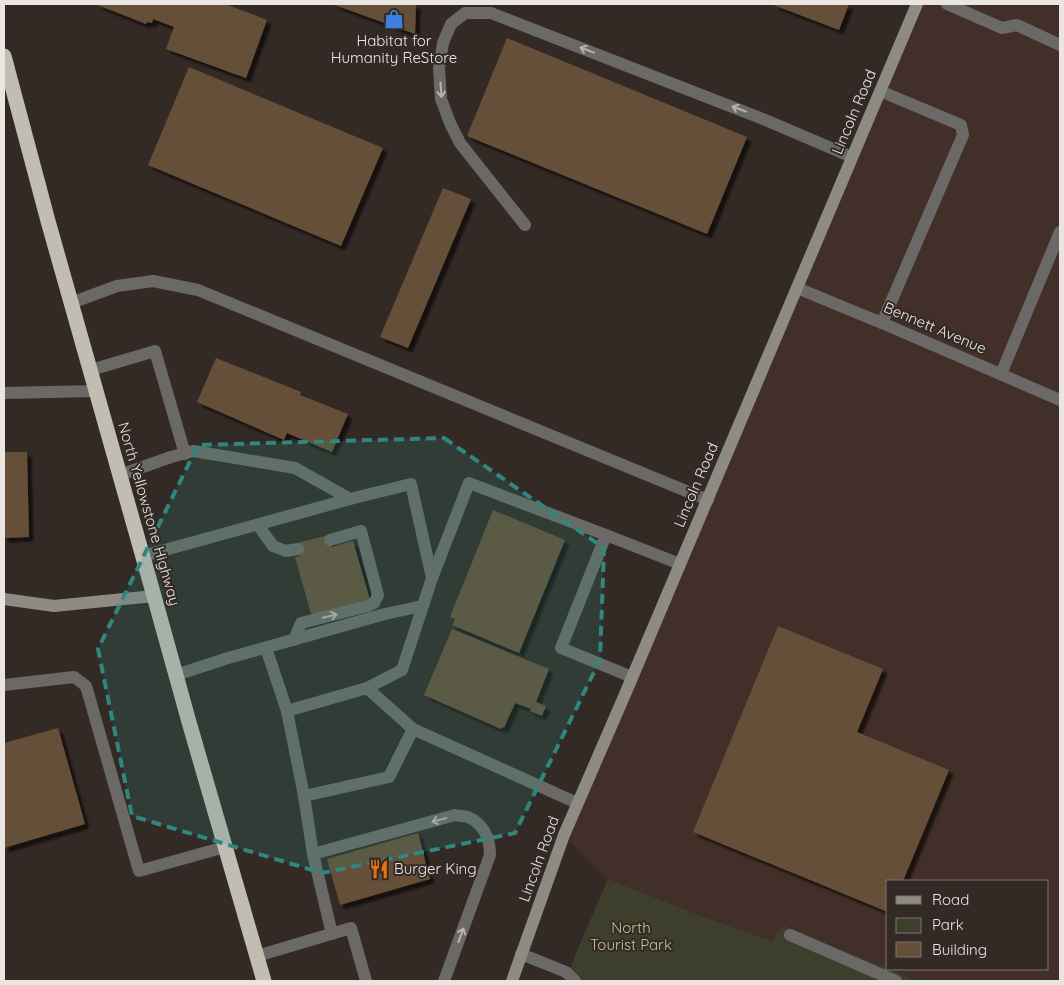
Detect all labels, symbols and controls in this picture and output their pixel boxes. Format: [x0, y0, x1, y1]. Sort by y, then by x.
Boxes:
shop icon: Habitat for Humanity ReStore [383, 8, 405, 30]
place label: Habitat for Humanity ReStore [331, 31, 457, 67]
one-way arrow [580, 45, 595, 55]
street label: Lincoln Road [827, 67, 880, 157]
one-way arrow [436, 82, 445, 98]
one-way arrow [732, 104, 747, 114]
street label: Bennett Avenue [881, 297, 989, 358]
street label: North Yellowstone Highway [114, 420, 185, 608]
street label: Lincoln Road [669, 440, 722, 530]
one-way arrow [321, 610, 337, 620]
street label: Lincoln Road [514, 813, 563, 904]
one-way arrow [431, 815, 447, 825]
restaurant icon: Burger King [368, 858, 390, 880]
place label: Burger King [394, 859, 477, 878]
legend [886, 880, 1049, 970]
text: Road [932, 890, 969, 909]
text: Park [932, 915, 964, 934]
park label: North Tourist Park [590, 918, 672, 954]
one-way arrow [457, 928, 466, 944]
text: Building [932, 940, 987, 959]

